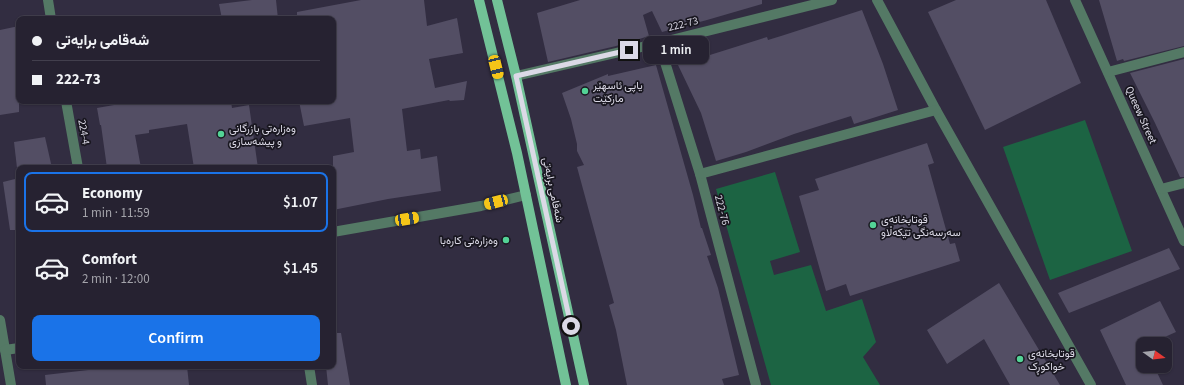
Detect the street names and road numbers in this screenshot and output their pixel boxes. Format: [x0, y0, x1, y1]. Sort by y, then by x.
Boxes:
street label: 222-73 [666, 13, 700, 35]
street label: Queew Street [1122, 84, 1161, 147]
street label: 224-4 [74, 118, 94, 146]
street label: شەقامی برایەتی [539, 156, 567, 224]
street label: 222-76 [711, 193, 733, 227]

